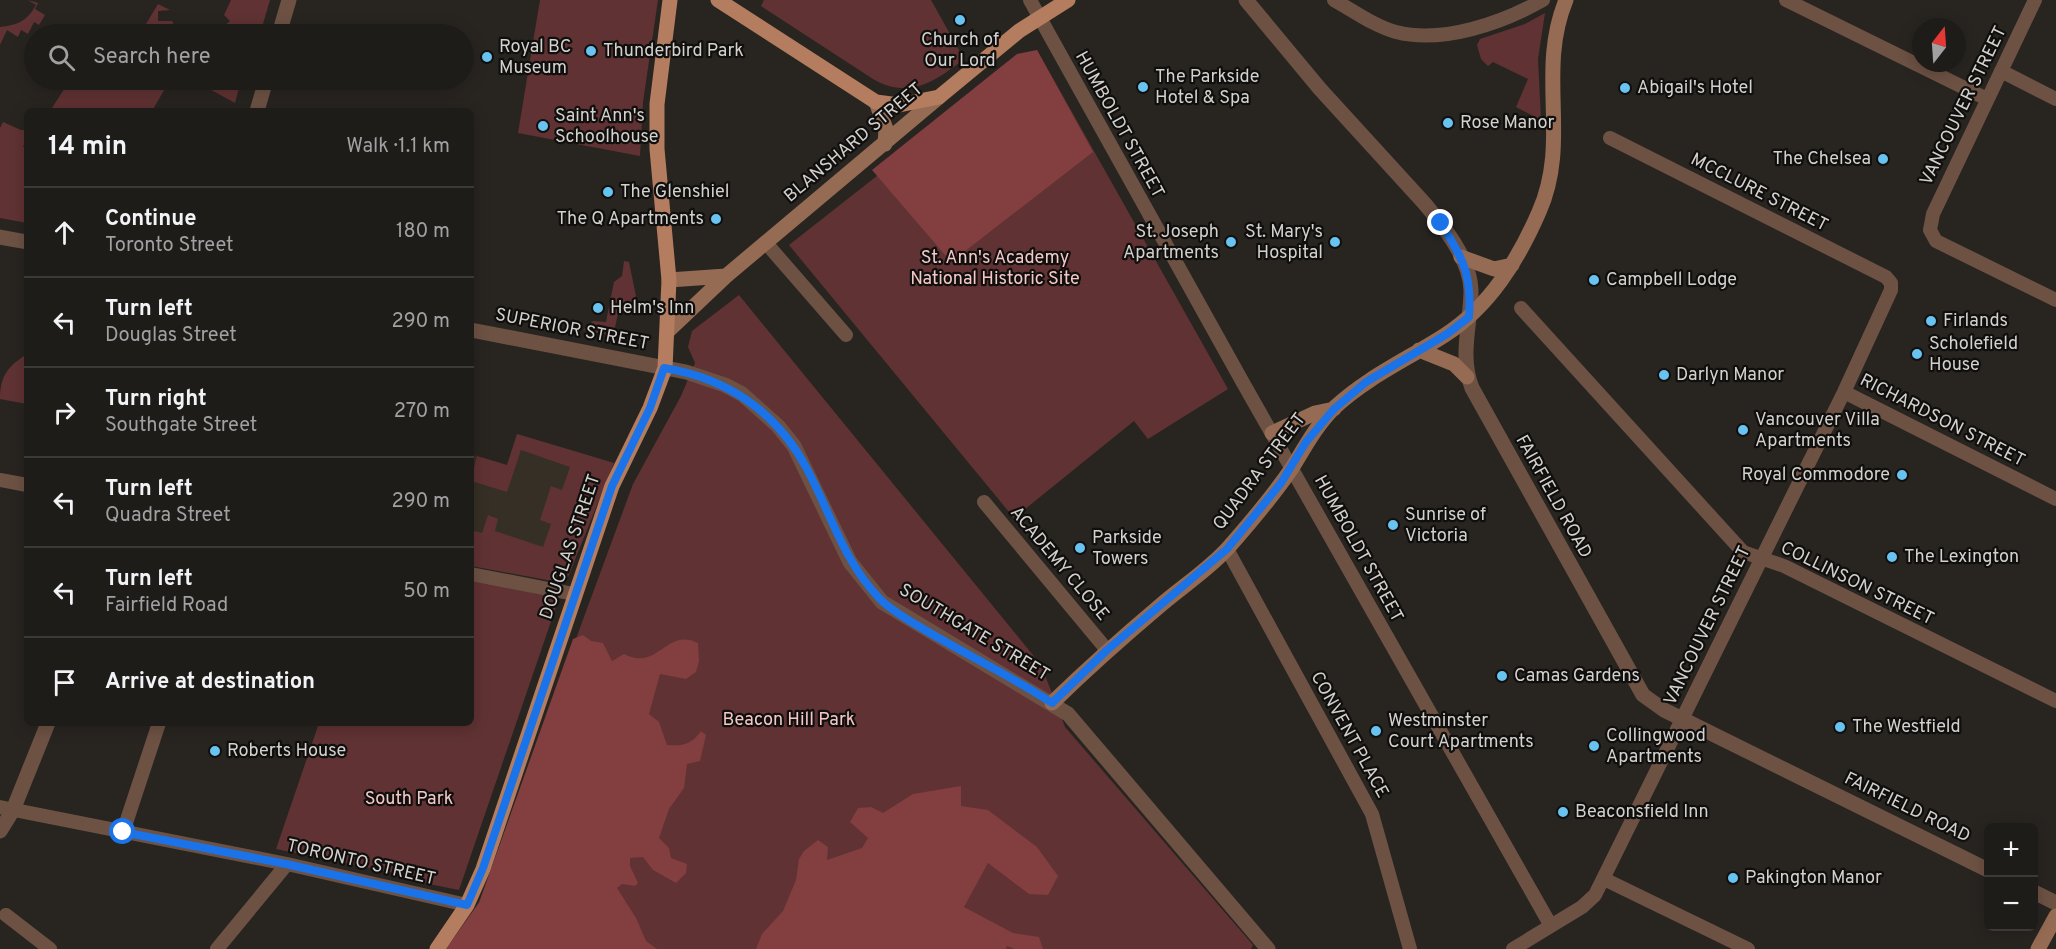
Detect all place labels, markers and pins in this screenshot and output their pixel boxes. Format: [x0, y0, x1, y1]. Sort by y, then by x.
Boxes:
marker: Church of Our Lord [953, 13, 967, 27]
place label: Church of Our Lord [921, 29, 999, 73]
place label: Royal BC Museum [499, 36, 571, 80]
place label: Thunderbird Park [603, 40, 744, 63]
marker: Thunderbird Park [584, 44, 598, 58]
marker: Royal BC Museum [480, 50, 494, 64]
place label: The Parkside Hotel & Spa [1155, 66, 1259, 110]
place label: Abigail's Hotel [1637, 77, 1753, 100]
marker: The Parkside Hotel & Spa [1136, 80, 1150, 94]
marker: Abigail's Hotel [1618, 81, 1632, 95]
place label: Saint Ann's Schoolhouse [555, 105, 658, 149]
place label: Rose Manor [1460, 112, 1555, 135]
marker: Rose Manor [1441, 116, 1455, 130]
marker: Saint Ann's Schoolhouse [536, 119, 550, 133]
place label: The Chelsea [1772, 148, 1871, 171]
marker: The Chelsea [1876, 152, 1890, 166]
place label: The Glenshiel [620, 181, 729, 204]
marker: The Glenshiel [601, 185, 615, 199]
place label: The Q Apartments [557, 208, 704, 231]
marker: The Q Apartments [709, 212, 723, 226]
place label: St. Joseph Apartments [1123, 221, 1219, 265]
place label: St. Mary's Hospital [1245, 221, 1323, 265]
marker: St. Joseph Apartments [1224, 235, 1238, 249]
marker: St. Mary's Hospital [1328, 235, 1342, 249]
place label: Campbell Lodge [1606, 269, 1737, 292]
marker: Campbell Lodge [1587, 273, 1601, 287]
place label: Helm's Inn [610, 297, 694, 320]
marker: Helm's Inn [591, 301, 605, 315]
place label: Firlands [1943, 310, 2008, 333]
marker: Firlands [1924, 314, 1938, 328]
place label: Scholefield House [1929, 333, 2018, 377]
marker: Scholefield House [1910, 347, 1924, 361]
place label: Darlyn Manor [1676, 364, 1784, 387]
marker: Darlyn Manor [1657, 368, 1671, 382]
place label: Vancouver Villa Apartments [1755, 409, 1880, 453]
marker: Vancouver Villa Apartments [1736, 423, 1750, 437]
place label: Royal Commodore [1742, 464, 1890, 487]
marker: Royal Commodore [1895, 468, 1909, 482]
place label: Sunrise of Victoria [1405, 504, 1486, 548]
marker: Sunrise of Victoria [1386, 518, 1400, 532]
place label: Parkside Towers [1092, 527, 1162, 571]
marker: Parkside Towers [1073, 541, 1087, 555]
place label: The Lexington [1904, 546, 2019, 569]
marker: The Lexington [1885, 550, 1899, 564]
place label: Camas Gardens [1514, 665, 1640, 688]
marker: Camas Gardens [1495, 669, 1509, 683]
place label: Westminster Court Apartments [1388, 710, 1534, 754]
place label: The Westfield [1852, 716, 1961, 739]
marker: The Westfield [1833, 720, 1847, 734]
marker: Westminster Court Apartments [1369, 724, 1383, 738]
place label: Collingwood Apartments [1606, 725, 1706, 769]
marker: Collingwood Apartments [1587, 739, 1601, 753]
place label: Roberts House [227, 740, 346, 763]
marker: Roberts House [208, 744, 222, 758]
place label: Beaconsfield Inn [1575, 801, 1709, 824]
marker: Beaconsfield Inn [1556, 805, 1570, 819]
place label: Pakington Manor [1745, 867, 1882, 890]
marker: Pakington Manor [1726, 871, 1740, 885]

